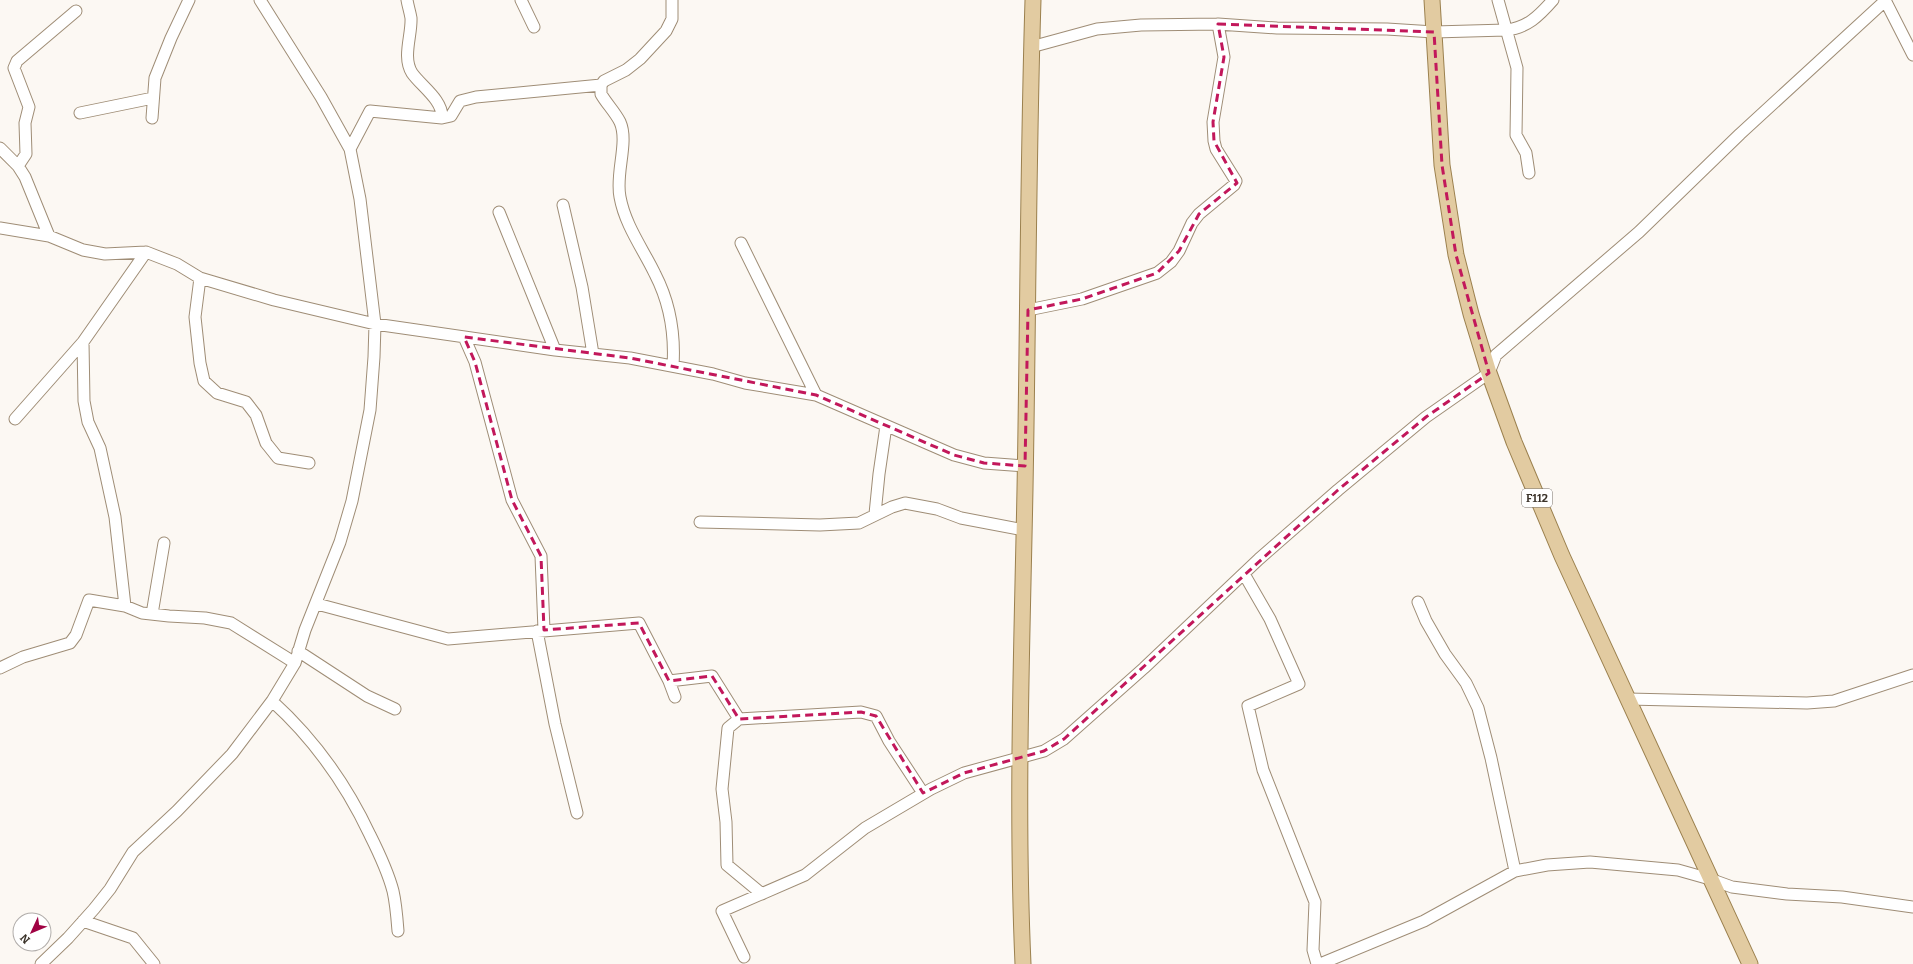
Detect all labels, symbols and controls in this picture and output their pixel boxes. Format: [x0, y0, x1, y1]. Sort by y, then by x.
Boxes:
road number: F112 [1522, 489, 1552, 507]
north arrow [12, 912, 52, 952]
text: N [17, 931, 33, 946]

